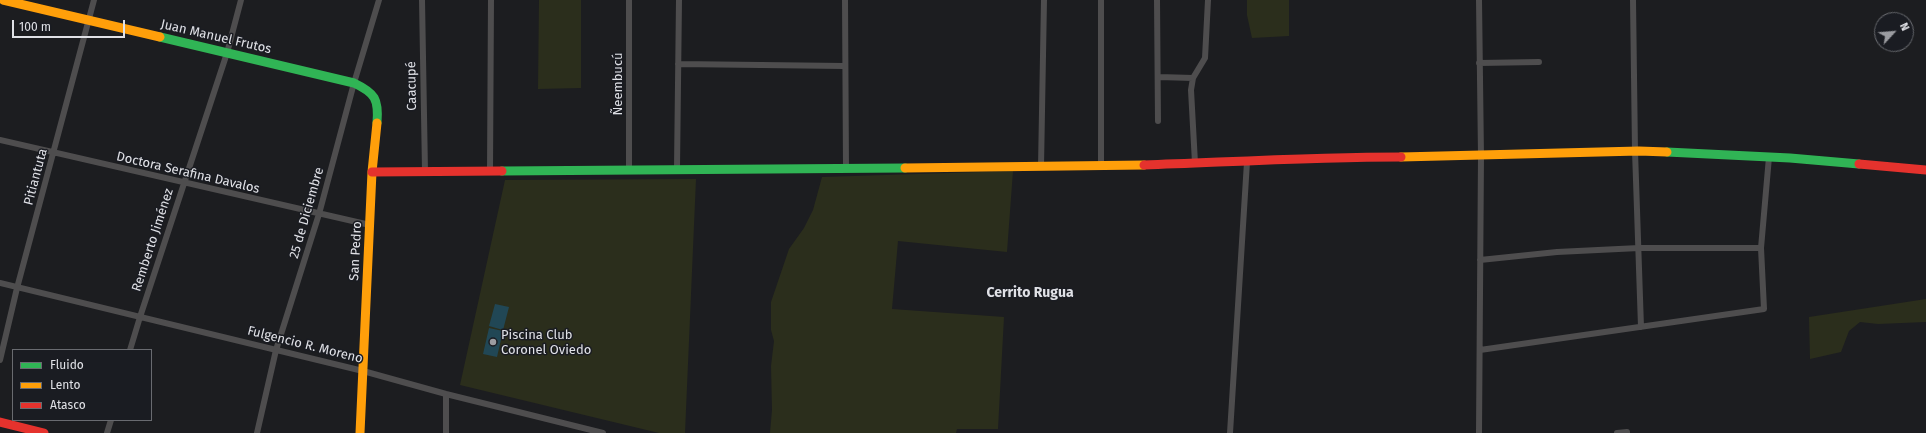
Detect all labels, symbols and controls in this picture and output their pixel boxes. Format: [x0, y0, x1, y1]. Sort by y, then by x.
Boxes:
scale bar [14, 12, 127, 38]
north arrow [1874, 12, 1914, 52]
street label: Juan Manuel Frutos [159, 17, 273, 57]
text: 100 m [19, 20, 51, 34]
text: N [1897, 21, 1912, 33]
street label: Ñeembucú [610, 52, 626, 116]
street label: Caacupé [404, 61, 420, 111]
street label: Pitiantuta [21, 147, 51, 207]
street label: Doctora Serafina Davalos [115, 149, 261, 197]
street label: 25 de Diciembre [287, 166, 327, 260]
street label: Remberto Jiménez [129, 187, 177, 293]
street label: San Pedro [347, 221, 365, 281]
district label: Cerrito Rugua [986, 285, 1074, 301]
street label: Fulgencio R. Moreno [246, 323, 364, 367]
place label: Piscina Club Coronel Oviedo [501, 327, 591, 358]
marker: Piscina Club Coronel Oviedo [488, 337, 498, 347]
legend [12, 349, 152, 421]
text: Fluido [50, 358, 84, 372]
text: Lento [50, 378, 80, 392]
text: Atasco [50, 398, 86, 412]

